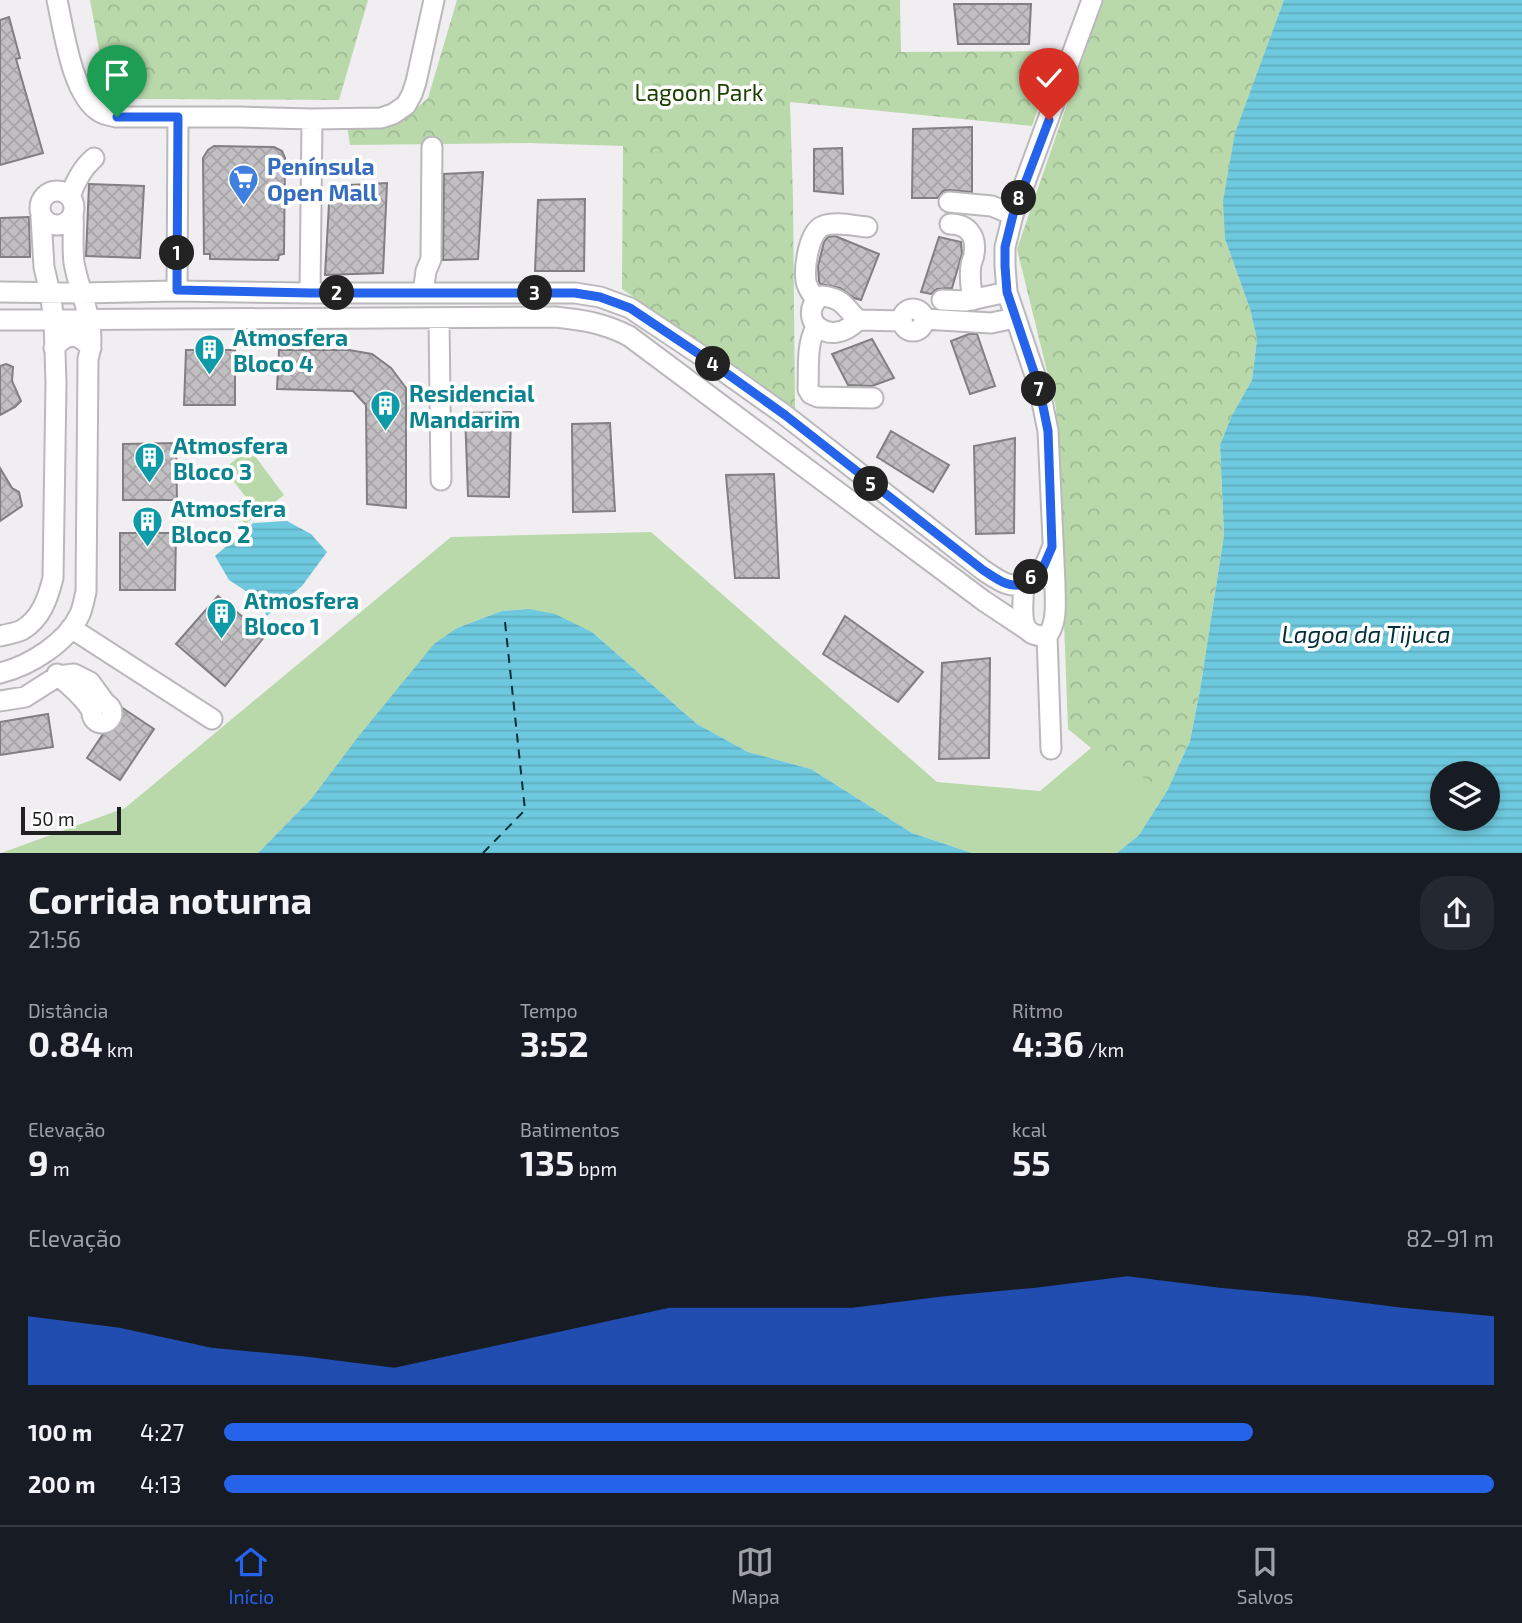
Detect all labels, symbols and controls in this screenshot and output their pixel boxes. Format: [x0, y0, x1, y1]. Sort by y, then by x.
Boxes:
pin [87, 45, 147, 117]
pin [1019, 48, 1079, 120]
icon: arrive [98, 56, 136, 94]
icon: check [1030, 59, 1068, 97]
park label: Lagoon Park [635, 78, 764, 106]
place label: Península Open Mall [267, 152, 378, 206]
supermarket icon: Península Open Mall [227, 162, 261, 206]
pin: 8 [1002, 180, 1036, 216]
text: 8 [1013, 186, 1024, 209]
pin: 1 [160, 236, 194, 270]
text: 1 [172, 241, 181, 264]
pin: 2 [320, 276, 354, 310]
pin: 3 [518, 276, 552, 310]
text: 2 [331, 281, 342, 304]
text: 3 [529, 281, 540, 304]
place label: Atmosfera Bloco 4 [233, 323, 348, 377]
building icon: Atmosfera Bloco 4 [193, 333, 227, 377]
pin: 4 [696, 346, 730, 382]
text: 4 [706, 352, 719, 375]
pin: 7 [1021, 372, 1056, 406]
text: 7 [1033, 377, 1044, 400]
place label: Residencial Mandarim [409, 379, 535, 433]
building icon: Residencial Mandarim [369, 389, 403, 433]
place label: Atmosfera Bloco 3 [173, 431, 288, 485]
building icon: Atmosfera Bloco 3 [133, 441, 167, 485]
pin: 5 [854, 466, 888, 502]
text: 5 [865, 472, 876, 495]
place label: Atmosfera Bloco 2 [171, 494, 286, 548]
building icon: Atmosfera Bloco 2 [131, 504, 165, 548]
pin: 6 [1014, 560, 1048, 594]
text: 6 [1025, 565, 1036, 588]
place label: Atmosfera Bloco 1 [244, 586, 359, 640]
building icon: Atmosfera Bloco 1 [204, 596, 238, 640]
water label: Lagoa da Tijuca [1282, 619, 1450, 648]
map controls [1430, 761, 1500, 831]
button: layers [1430, 761, 1500, 831]
scale bar [21, 804, 121, 836]
text: 50 m [32, 807, 75, 830]
text: Corrida noturna [28, 876, 312, 922]
button: share [1420, 876, 1494, 950]
text: 21:56 [28, 925, 81, 953]
text: Distância [28, 999, 108, 1022]
text: Tempo [520, 999, 578, 1022]
text: Ritmo [1012, 999, 1063, 1022]
text: 0.84 [28, 1022, 103, 1064]
text: 3:52 [520, 1022, 589, 1064]
text: 4:36 [1012, 1022, 1084, 1064]
text: km [103, 1038, 133, 1061]
text: /km [1084, 1038, 1124, 1061]
text: Elevação [28, 1118, 105, 1141]
text: Batimentos [520, 1118, 620, 1141]
text: kcal [1012, 1118, 1047, 1141]
text: 9 [28, 1141, 49, 1183]
text: 135 [520, 1141, 574, 1183]
text: 55 [1012, 1141, 1051, 1183]
text: m [49, 1157, 70, 1180]
text: bpm [574, 1157, 617, 1180]
text: Elevação [28, 1224, 122, 1252]
text: 82–91 m [1406, 1224, 1494, 1252]
text: 100 m [28, 1418, 92, 1446]
text: 4:27 [140, 1418, 184, 1446]
text: 200 m [28, 1470, 96, 1498]
text: 4:13 [140, 1470, 182, 1498]
tab: Início [229, 1543, 274, 1608]
tab: Mapa [731, 1543, 780, 1608]
tab: Salvos [1237, 1543, 1293, 1608]

